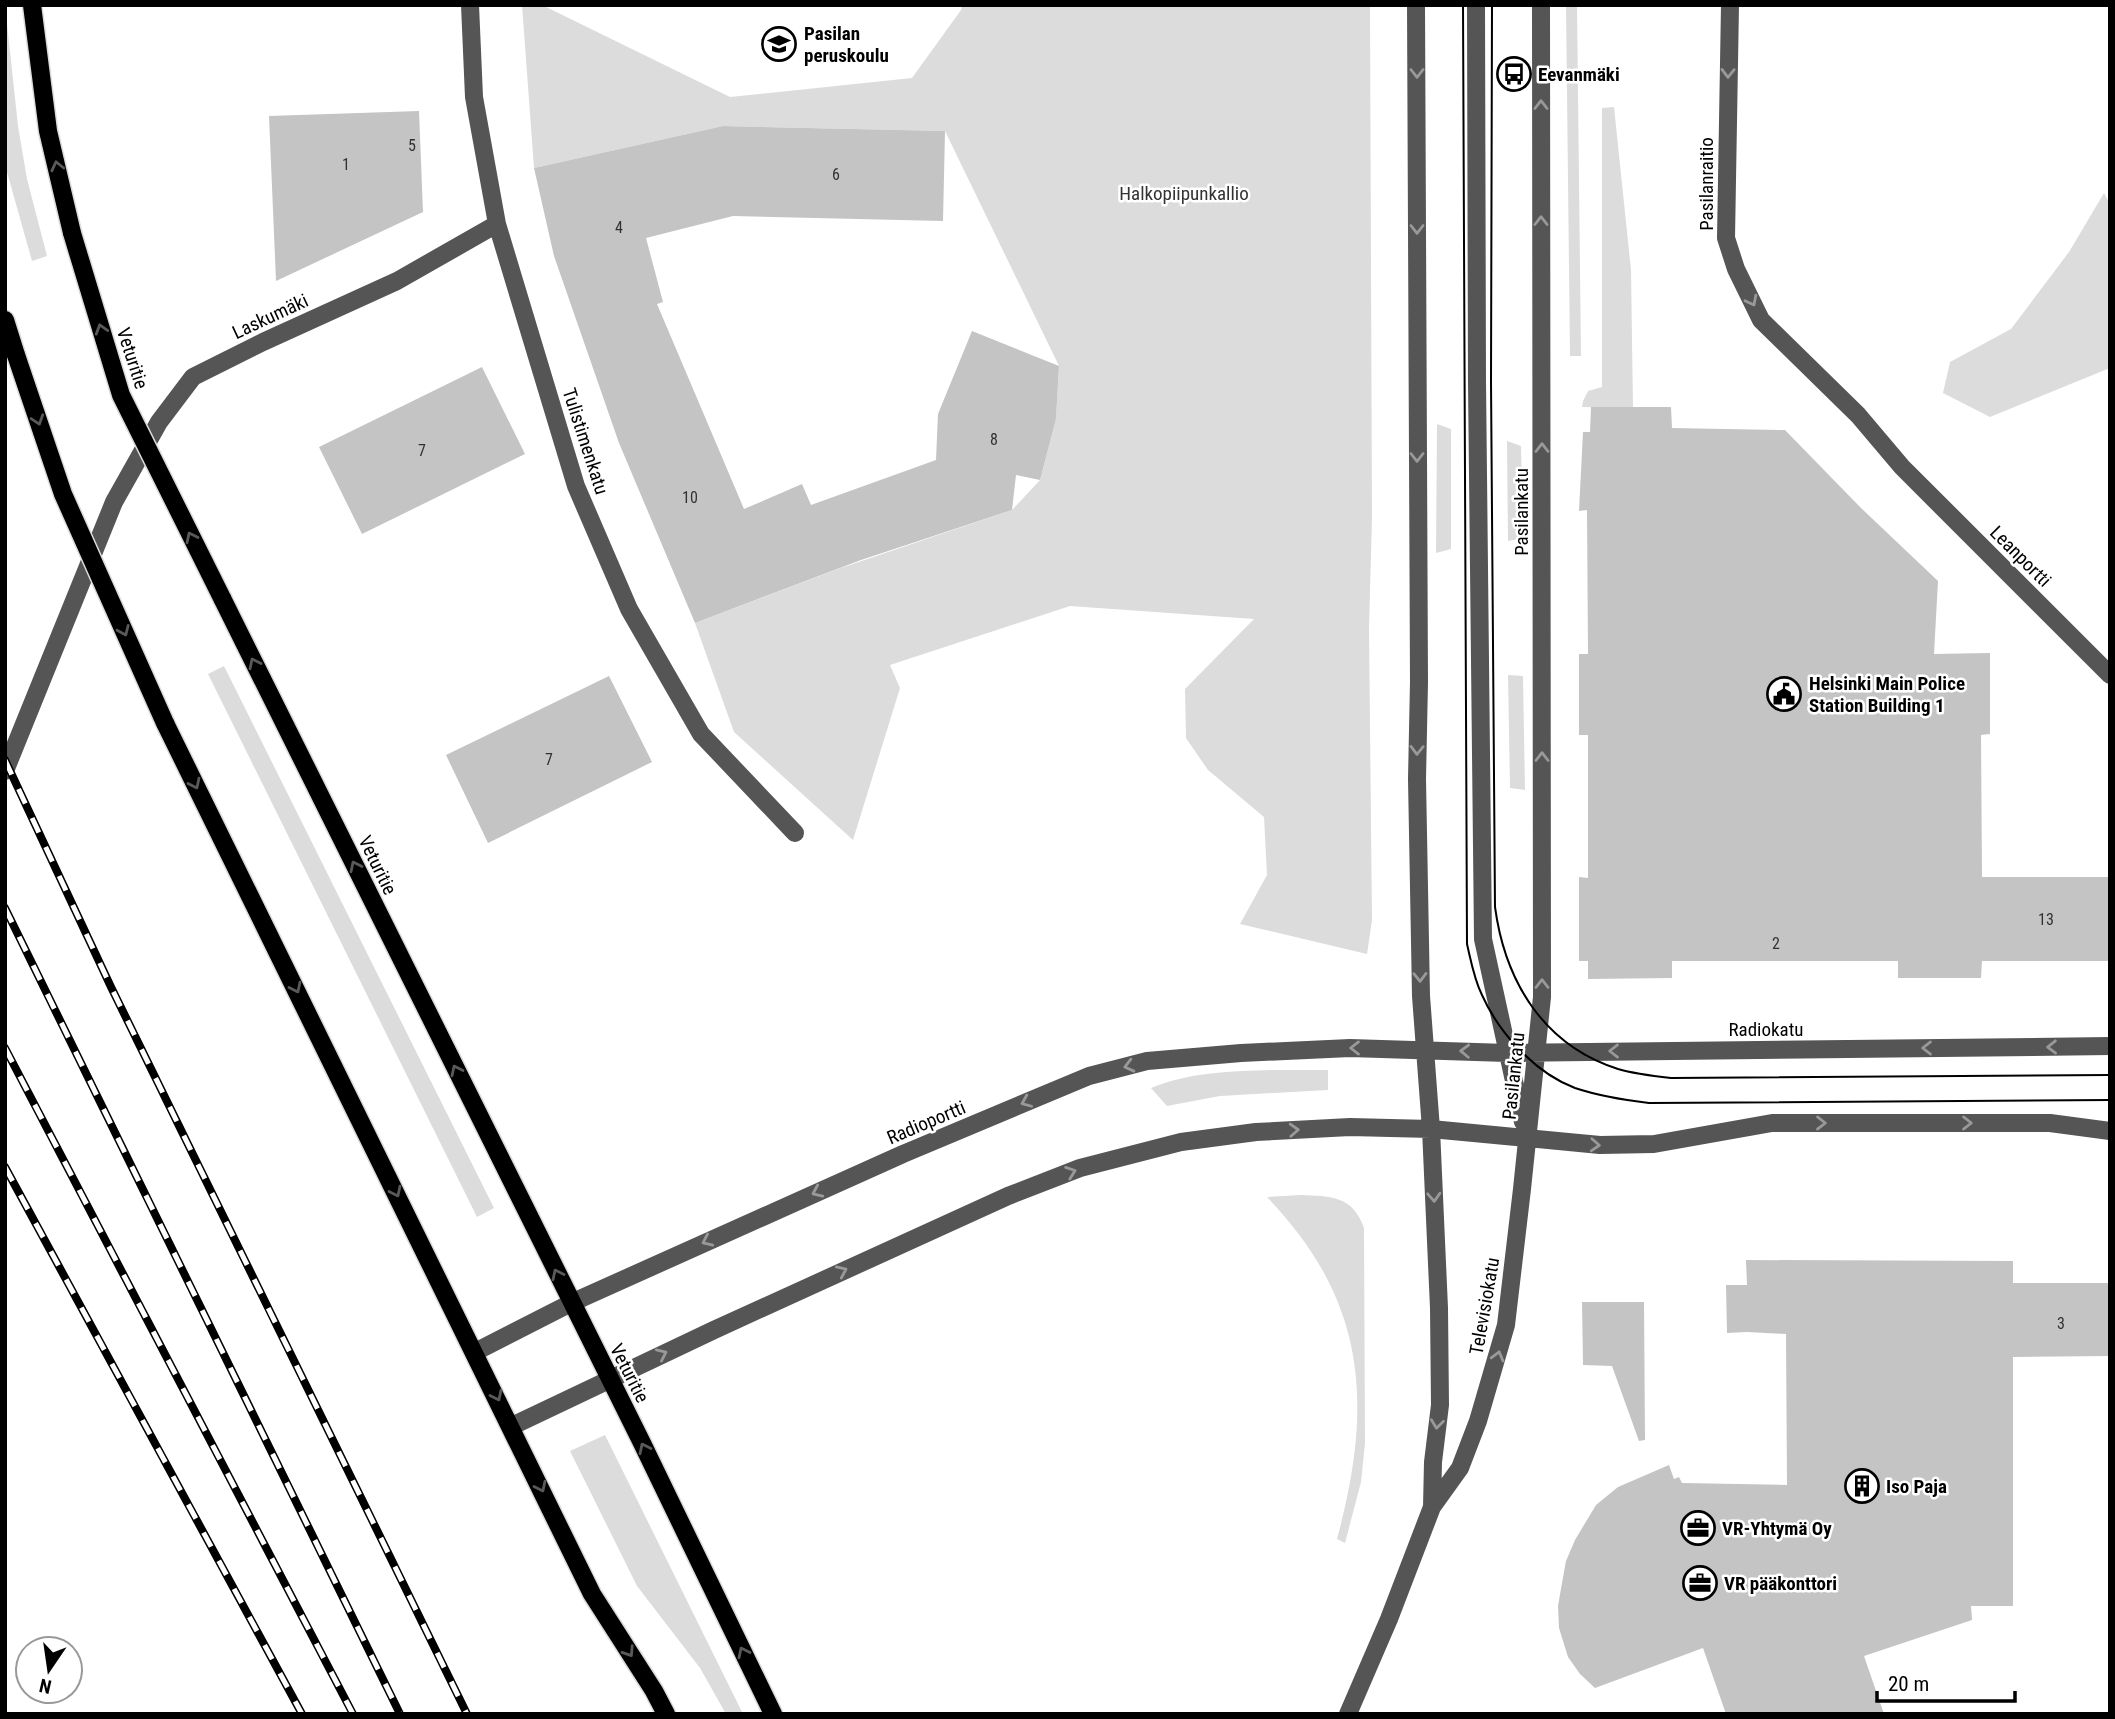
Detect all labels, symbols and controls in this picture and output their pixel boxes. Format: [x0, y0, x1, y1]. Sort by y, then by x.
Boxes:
place label: Pasilan peruskoulu [804, 22, 889, 67]
school or university icon: Pasilan peruskoulu [760, 25, 798, 63]
bus stop icon: Eevanmäki [1495, 55, 1533, 93]
place label: Eevanmäki [1538, 63, 1620, 86]
one-way arrow [1721, 68, 1736, 79]
one-way arrow [1409, 69, 1425, 79]
one-way arrow [1533, 100, 1549, 110]
house number: 5 [408, 136, 416, 155]
street label: Pasilanraitio [1695, 137, 1718, 231]
house number: 1 [342, 155, 350, 174]
one-way arrow [50, 160, 65, 172]
house number: 6 [832, 165, 840, 184]
park label: Halkopiipunkallio [1119, 182, 1249, 205]
one-way arrow [1533, 215, 1549, 226]
house number: 4 [615, 218, 623, 237]
one-way arrow [1409, 224, 1425, 235]
street label: Laskumäki [229, 289, 312, 344]
one-way arrow [1743, 294, 1757, 306]
one-way arrow [95, 323, 110, 335]
street label: Veturitie [112, 325, 153, 392]
street label: Tulistimenkatu [558, 385, 614, 497]
one-way arrow [30, 414, 44, 426]
house number: 8 [990, 430, 998, 449]
house number: 7 [418, 441, 426, 460]
one-way arrow [1534, 443, 1550, 453]
one-way arrow [1410, 451, 1425, 462]
street label: Pasilankatu [1510, 468, 1533, 556]
house number: 10 [682, 488, 698, 507]
street label: Leanportti [1985, 521, 2056, 592]
one-way arrow [186, 532, 200, 544]
one-way arrow [116, 623, 130, 636]
one-way arrow [248, 658, 262, 670]
place label: Helsinki Main Police Station Building 1 [1809, 672, 1965, 717]
public building icon: Helsinki Main Police Station Building 1 [1765, 675, 1803, 713]
one-way arrow [1410, 745, 1425, 756]
house number: 7 [545, 750, 553, 769]
one-way arrow [1534, 751, 1550, 761]
one-way arrow [187, 777, 201, 789]
street label: Veturitie [353, 832, 402, 899]
one-way arrow [350, 861, 364, 873]
house number: 13 [2038, 910, 2054, 929]
house number: 2 [1772, 934, 1780, 953]
one-way arrow [1412, 973, 1428, 983]
one-way arrow [1534, 978, 1550, 989]
one-way arrow [287, 981, 301, 993]
street label: Radiokatu [1729, 1018, 1803, 1041]
street label: Pasilankatu [1497, 1031, 1530, 1121]
one-way arrow [1921, 1040, 1931, 1056]
one-way arrow [2047, 1040, 2058, 1055]
one-way arrow [1350, 1041, 1361, 1056]
one-way arrow [1608, 1043, 1619, 1059]
one-way arrow [1460, 1044, 1471, 1059]
one-way arrow [1123, 1058, 1135, 1072]
one-way arrow [451, 1065, 465, 1077]
one-way arrow [1021, 1094, 1033, 1108]
street label: Radioportti [883, 1096, 969, 1149]
one-way arrow [1816, 1115, 1827, 1131]
one-way arrow [1963, 1115, 1973, 1131]
one-way arrow [1289, 1122, 1300, 1137]
one-way arrow [1590, 1137, 1601, 1152]
one-way arrow [1065, 1166, 1077, 1180]
one-way arrow [812, 1184, 824, 1198]
one-way arrow [388, 1185, 402, 1197]
one-way arrow [1426, 1192, 1441, 1203]
one-way arrow [702, 1233, 714, 1247]
street label: Televisiokatu [1465, 1256, 1504, 1357]
one-way arrow [835, 1265, 847, 1279]
one-way arrow [551, 1269, 565, 1281]
house number: 3 [2057, 1314, 2065, 1333]
street label: Veturitie [605, 1340, 654, 1407]
one-way arrow [655, 1349, 667, 1363]
one-way arrow [1489, 1350, 1504, 1362]
one-way arrow [489, 1389, 503, 1401]
one-way arrow [1430, 1418, 1445, 1430]
one-way arrow [638, 1443, 652, 1455]
building icon: Iso Paja [1843, 1467, 1881, 1505]
place label: Iso Paja [1886, 1475, 1947, 1498]
one-way arrow [533, 1480, 547, 1492]
office icon: VR-Yhtymä Oy [1679, 1509, 1717, 1547]
place label: VR-Yhtymä Oy [1722, 1517, 1832, 1540]
office icon: VR pääkonttori [1681, 1564, 1719, 1602]
place label: VR pääkonttori [1724, 1572, 1837, 1595]
north arrow [14, 1635, 84, 1705]
one-way arrow [621, 1644, 634, 1657]
one-way arrow [738, 1647, 752, 1659]
scale bar [1877, 1660, 2015, 1704]
text: 20 m [1888, 1672, 1929, 1696]
text: N [37, 1674, 54, 1699]

